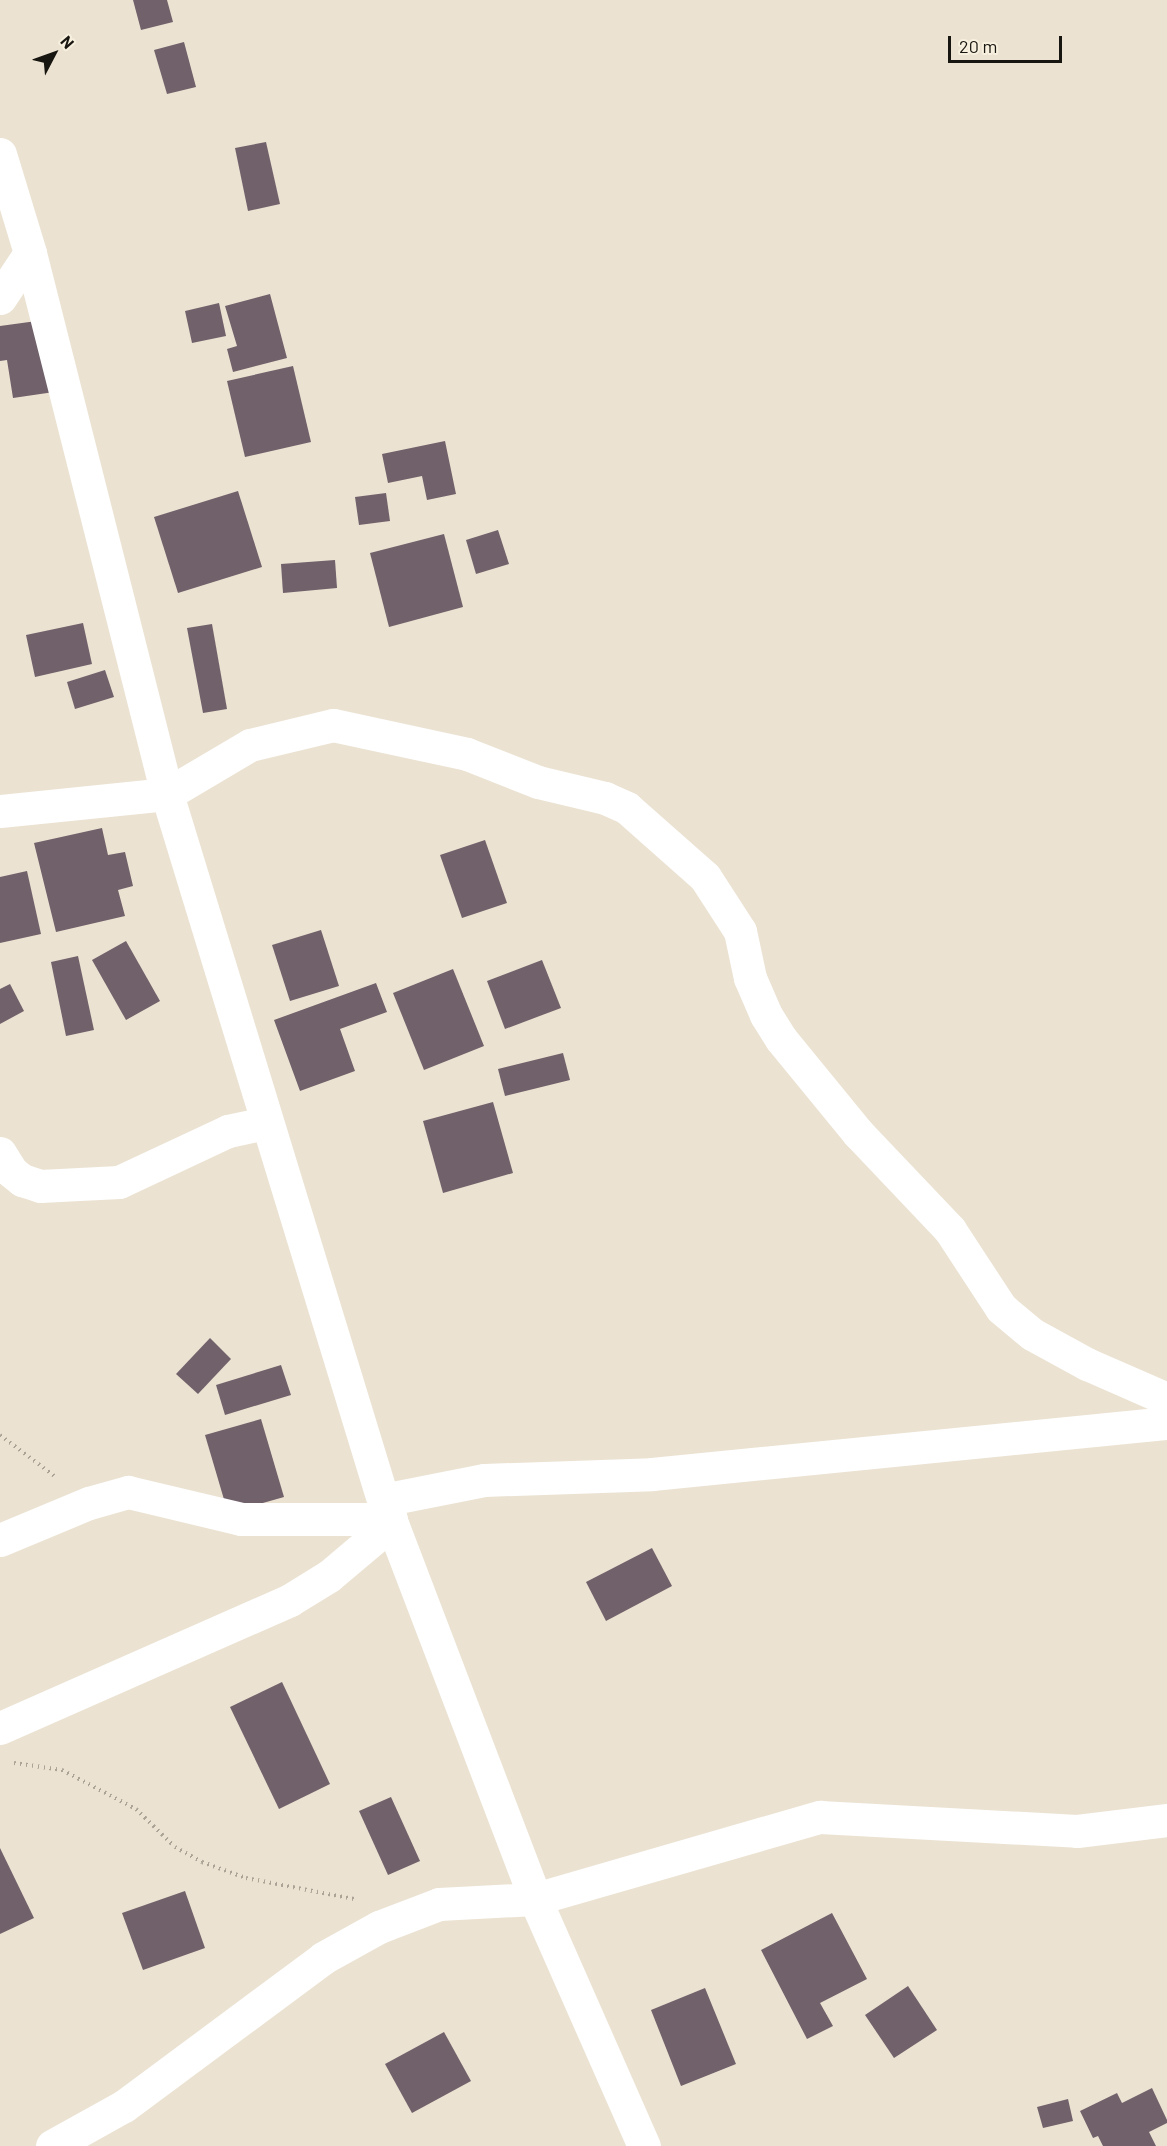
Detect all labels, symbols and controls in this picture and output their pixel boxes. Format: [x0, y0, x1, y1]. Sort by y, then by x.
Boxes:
north arrow [24, 24, 84, 84]
scale bar [951, 24, 1065, 62]
text: N [57, 32, 79, 52]
text: 20 m [959, 35, 997, 57]

